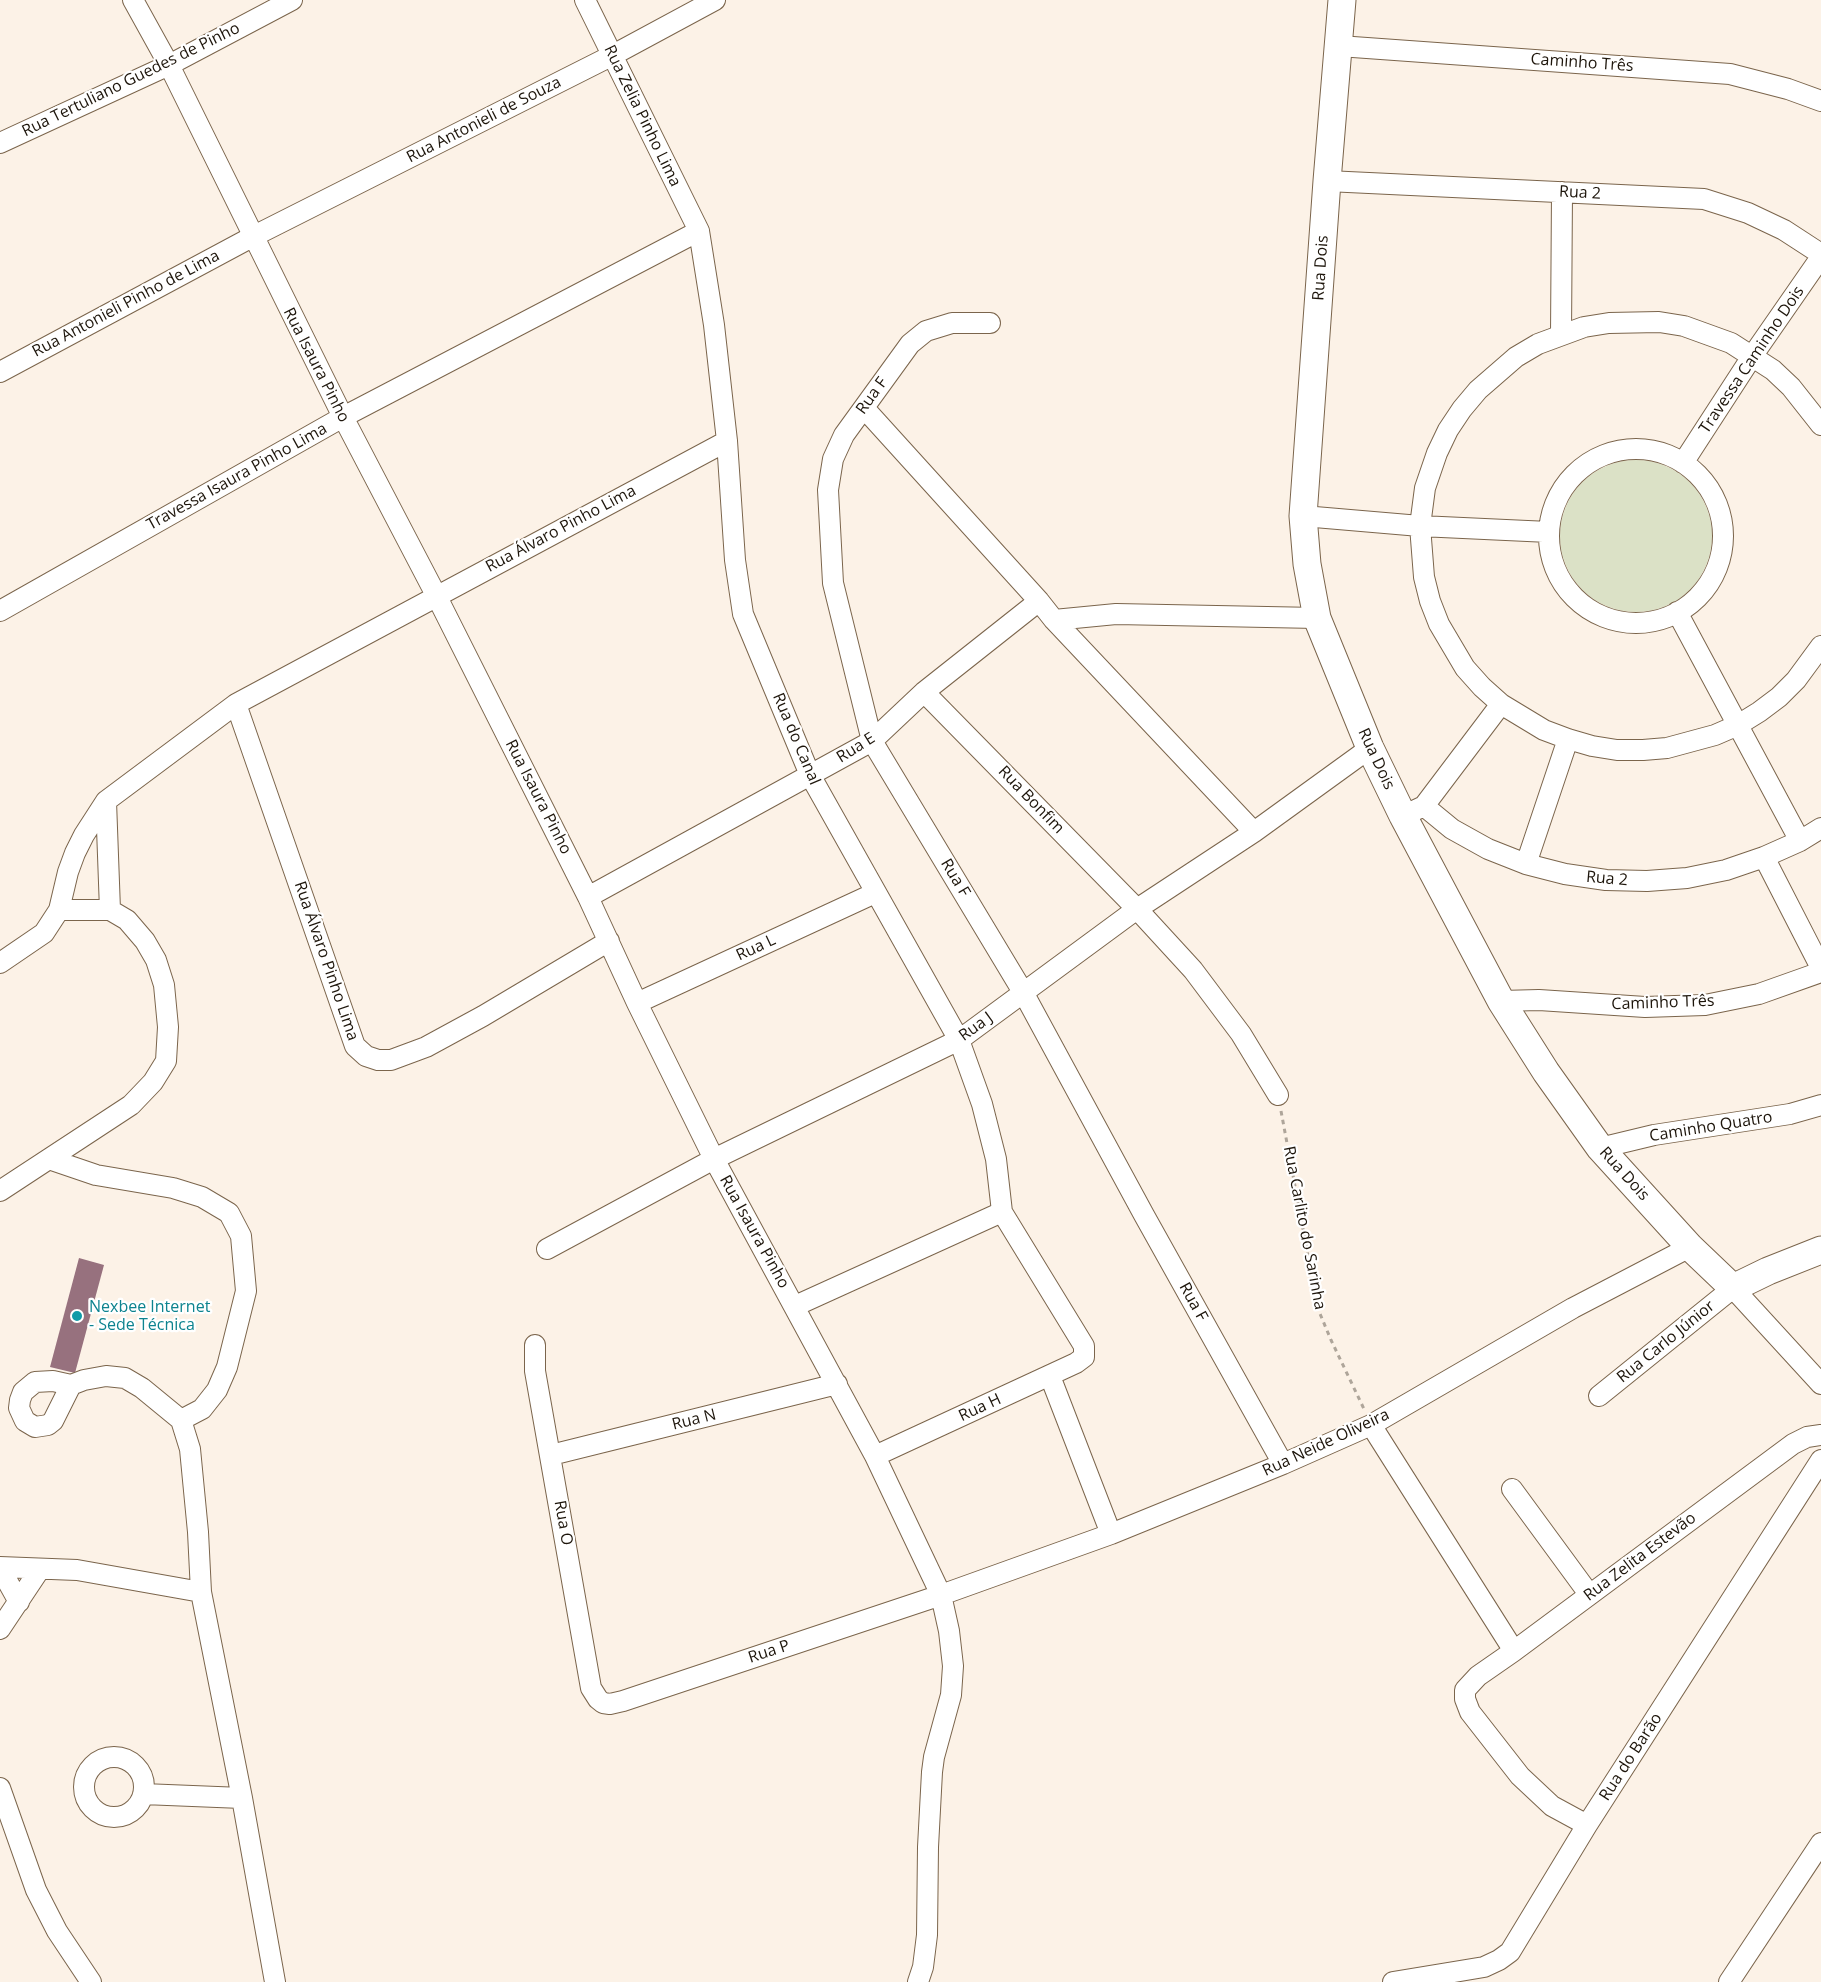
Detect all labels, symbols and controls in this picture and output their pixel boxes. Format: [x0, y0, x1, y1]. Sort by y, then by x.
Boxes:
street label: Rua Tertuliano Guedes de Pinho [19, 19, 243, 141]
street label: Rua Zelia Pinho Lima [599, 42, 685, 190]
street label: Caminho Três [1530, 50, 1634, 76]
street label: Rua Antonieli de Souza [404, 73, 564, 167]
street label: Rua 2 [1559, 182, 1601, 204]
street label: Rua Dois [1309, 235, 1333, 301]
street label: Rua Antonieli Pinho de Lima [29, 246, 223, 362]
street label: Travessa Caminho Dois [1695, 283, 1809, 437]
street label: Rua Isaura Pinho [279, 304, 353, 426]
street label: Rua F [852, 374, 892, 418]
street label: Travessa Isaura Pinho Lima [144, 419, 330, 535]
street label: Rua Álvaro Pinho Lima [483, 481, 639, 577]
street label: Rua do Canal [768, 690, 824, 788]
street label: Rua Dois [1353, 725, 1399, 793]
street label: Rua E [833, 729, 879, 767]
street label: Rua Isaura Pinho [501, 736, 575, 858]
street label: Rua Bonfim [994, 762, 1068, 838]
street label: Rua F [936, 855, 974, 901]
street label: Rua 2 [1585, 868, 1629, 890]
street label: Rua Álvaro Pinho Lima [290, 879, 362, 1043]
street label: Rua L [733, 931, 779, 965]
street label: Caminho Três [1611, 992, 1715, 1014]
street label: Rua J [955, 1008, 997, 1046]
street label: Caminho Quatro [1648, 1108, 1774, 1146]
street label: Rua Dois [1595, 1143, 1653, 1205]
street label: Rua Carlito do Sarinha [1279, 1145, 1329, 1311]
street label: Rua Isaura Pinho [715, 1172, 793, 1292]
street label: Rua F [1175, 1279, 1211, 1325]
place label: Nexbee Internet - Sede Técnica [89, 1297, 210, 1335]
street label: Rua Carlo Júnior [1613, 1297, 1719, 1387]
marker: Nexbee Internet - Sede Técnica [70, 1309, 84, 1323]
street label: Rua H [956, 1390, 1004, 1426]
street label: Rua N [670, 1405, 718, 1435]
street label: Rua Neide Oliveira [1260, 1405, 1392, 1481]
street label: Rua O [550, 1499, 576, 1547]
street label: Rua Zelita Estevão [1580, 1509, 1700, 1605]
street label: Rua P [746, 1636, 792, 1668]
street label: Rua do Barão [1596, 1710, 1666, 1804]

